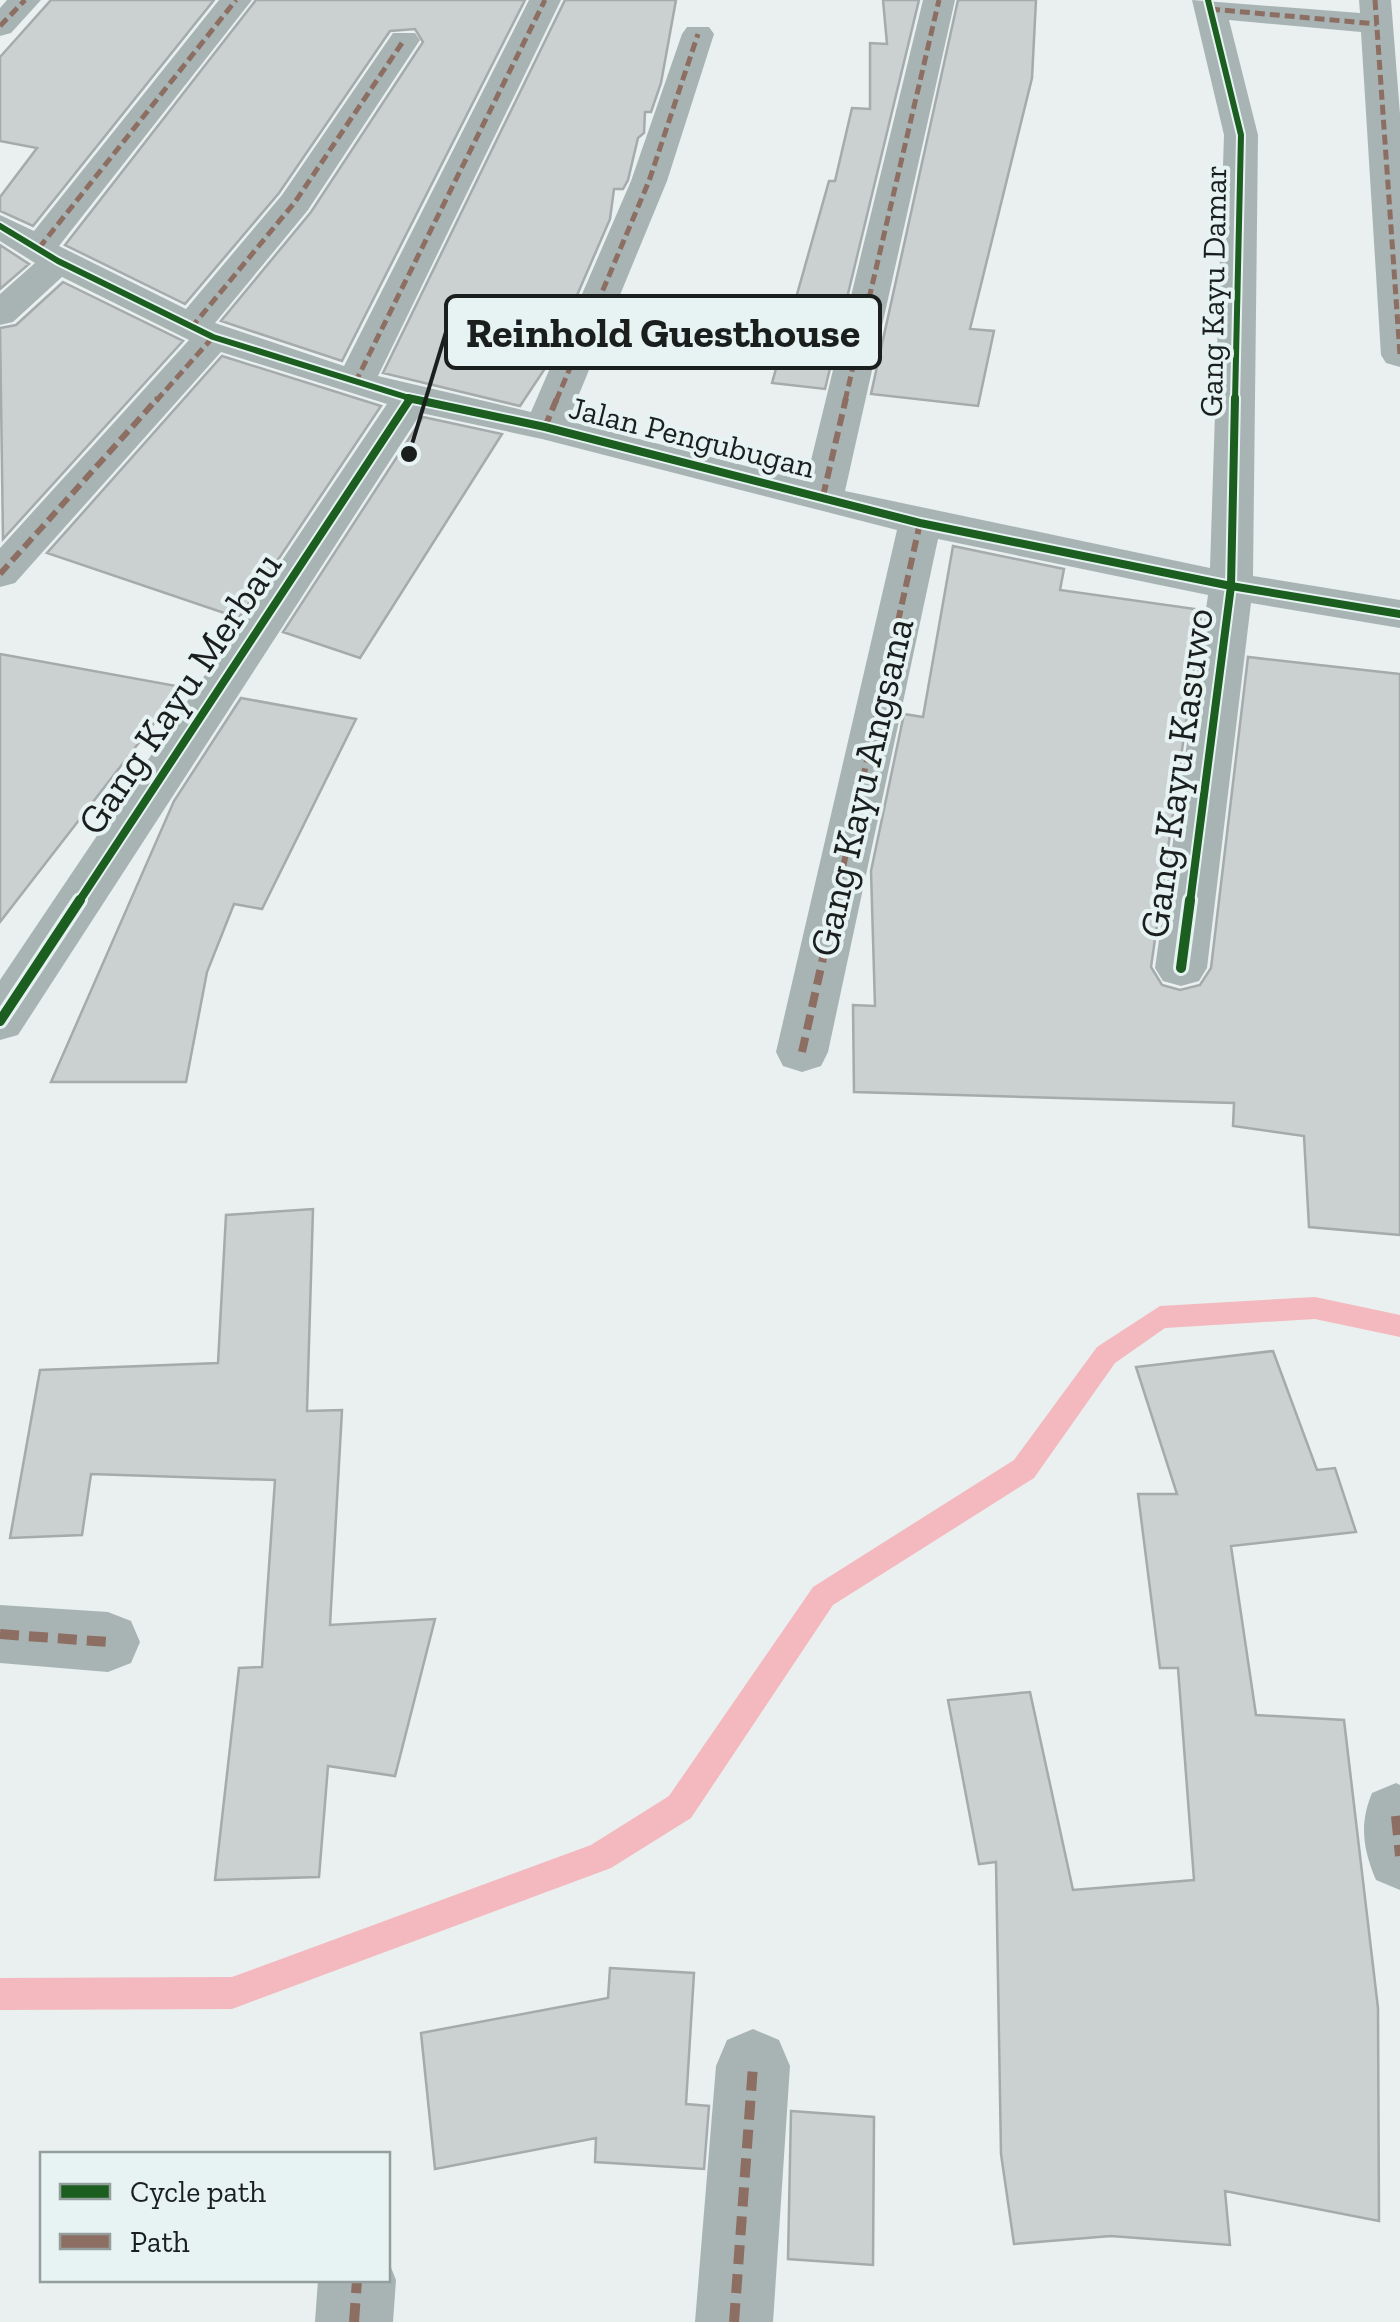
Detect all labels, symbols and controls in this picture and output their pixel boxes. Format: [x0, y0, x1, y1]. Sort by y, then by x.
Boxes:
street label: Gang Kayu Damar [1192, 165, 1234, 417]
callout: Reinhold Guesthouse [446, 296, 880, 368]
text: Reinhold Guesthouse [466, 307, 860, 358]
street label: Jalan Pengubugan [565, 388, 819, 486]
street label: Gang Kayu Merbau [67, 543, 291, 843]
street label: Gang Kayu Kasuwo [1129, 605, 1223, 941]
street label: Gang Kayu Angsana [799, 613, 923, 961]
legend [40, 2152, 390, 2282]
text: Cycle path [130, 2174, 266, 2210]
text: Path [130, 2224, 190, 2260]

